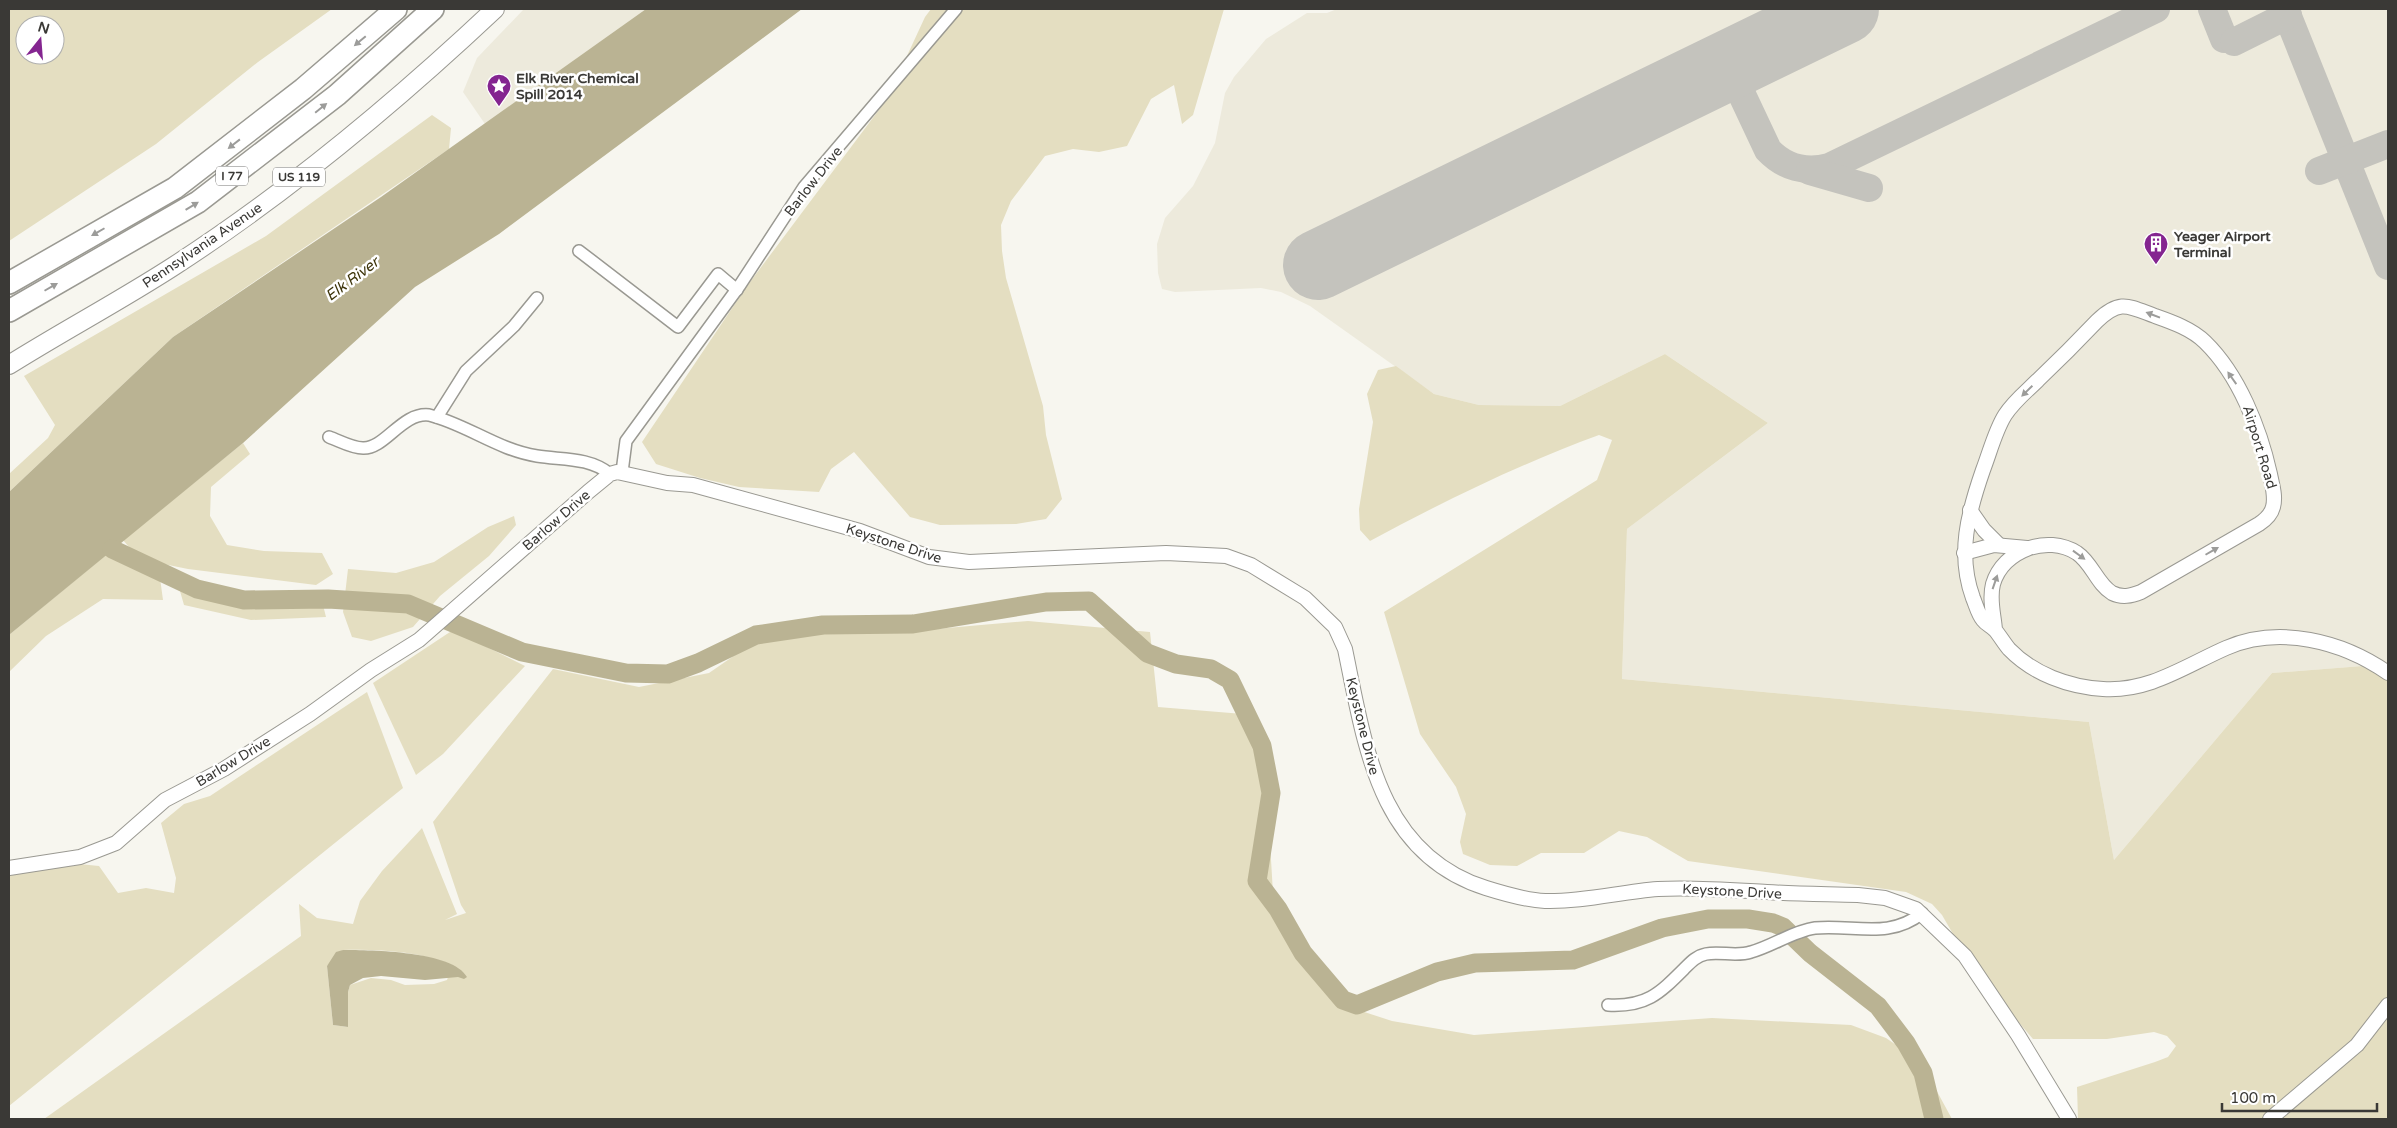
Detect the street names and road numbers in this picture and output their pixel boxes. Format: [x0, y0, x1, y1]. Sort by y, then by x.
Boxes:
street label: Barlow Drive [781, 143, 846, 220]
road number: I 77 [216, 167, 248, 186]
road number: US 119 [273, 168, 325, 186]
street label: Pennsylvania Avenue [139, 199, 265, 292]
street label: Airport Road [2239, 404, 2280, 491]
street label: Barlow Drive [519, 486, 594, 554]
street label: Keystone Drive [844, 520, 944, 567]
street label: Keystone Drive [1342, 676, 1383, 777]
street label: Barlow Drive [193, 732, 274, 790]
street label: Keystone Drive [1682, 880, 1782, 903]

